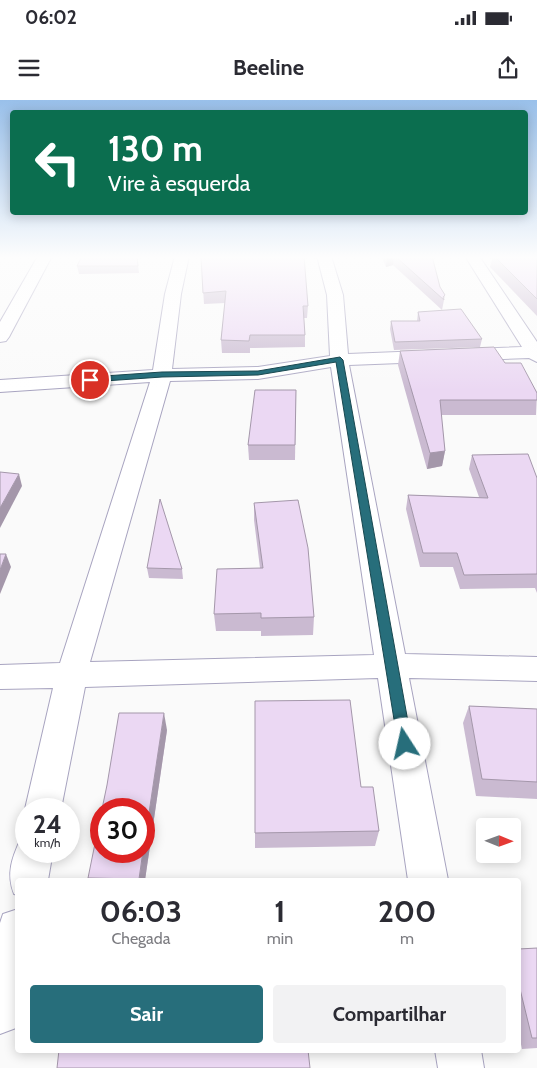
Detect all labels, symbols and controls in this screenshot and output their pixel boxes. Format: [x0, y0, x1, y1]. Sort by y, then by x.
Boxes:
text: 06:02 [25, 6, 77, 29]
icon: menu [15, 54, 43, 82]
text: Beeline [233, 54, 304, 81]
icon: share [494, 54, 522, 82]
text: 130 m [108, 127, 203, 170]
icon: left [25, 130, 90, 195]
text: Vire à esquerda [108, 170, 250, 197]
pin [69, 359, 111, 401]
icon: arrive [76, 366, 104, 394]
position arrow [378, 717, 430, 769]
speed limit sign: 30 [90, 798, 155, 863]
text: 24 [33, 809, 62, 839]
north arrow [476, 818, 521, 862]
map controls [476, 818, 521, 863]
text: km/h [34, 835, 61, 850]
text: 06:03 [100, 893, 182, 930]
text: 1 [274, 893, 285, 930]
text: 200 [378, 893, 436, 930]
text: Chegada [111, 929, 170, 948]
text: min [267, 929, 293, 948]
text: m [400, 929, 414, 948]
button: Sair [30, 985, 263, 1043]
button: Compartilhar [273, 985, 506, 1043]

